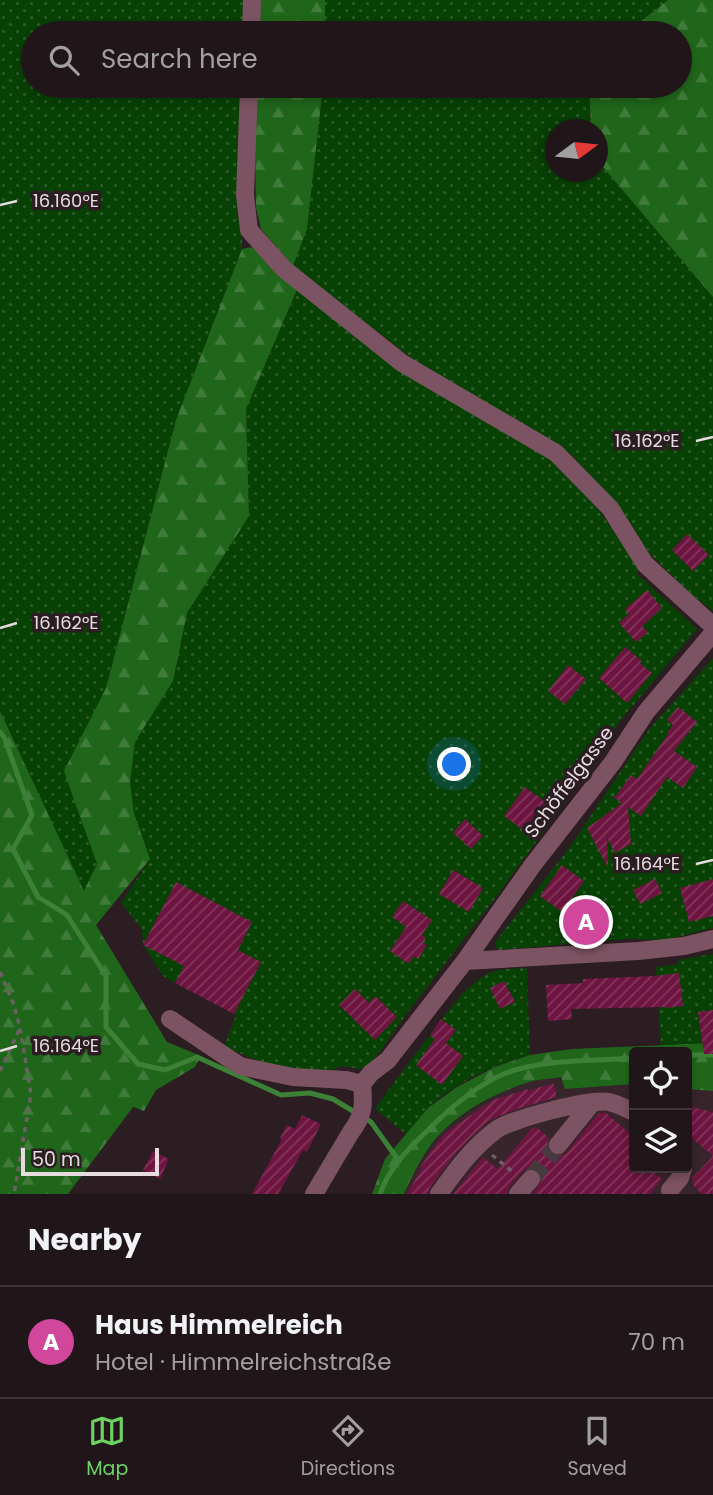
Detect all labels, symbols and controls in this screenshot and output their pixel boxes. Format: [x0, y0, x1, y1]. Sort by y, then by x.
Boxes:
search box [21, 21, 692, 98]
icon: search [45, 41, 83, 79]
text: Search here [101, 41, 258, 77]
north arrow [545, 119, 608, 182]
text: 16.160°E [33, 188, 99, 213]
text: 16.162°E [614, 428, 680, 453]
text: 16.162°E [33, 610, 99, 635]
street label: Schöffelgasse [518, 721, 620, 843]
your location [437, 747, 471, 781]
text: 16.164°E [614, 851, 680, 876]
pin: A [563, 896, 609, 948]
text: 16.164°E [33, 1033, 99, 1058]
map controls [629, 1047, 692, 1173]
button: locate [629, 1047, 692, 1110]
button: layers [629, 1110, 692, 1173]
scale bar [21, 1145, 159, 1177]
text: 50 m [32, 1146, 81, 1173]
text: Nearby [28, 1218, 142, 1261]
text: Haus Himmelreich [95, 1307, 343, 1343]
text: A [43, 1326, 59, 1358]
text: 70 m [628, 1326, 685, 1358]
text: Hotel · Himmelreichstraße [95, 1346, 392, 1378]
tab: Map [86, 1412, 128, 1483]
tab: Directions [301, 1412, 395, 1483]
tab: Saved [568, 1412, 627, 1483]

